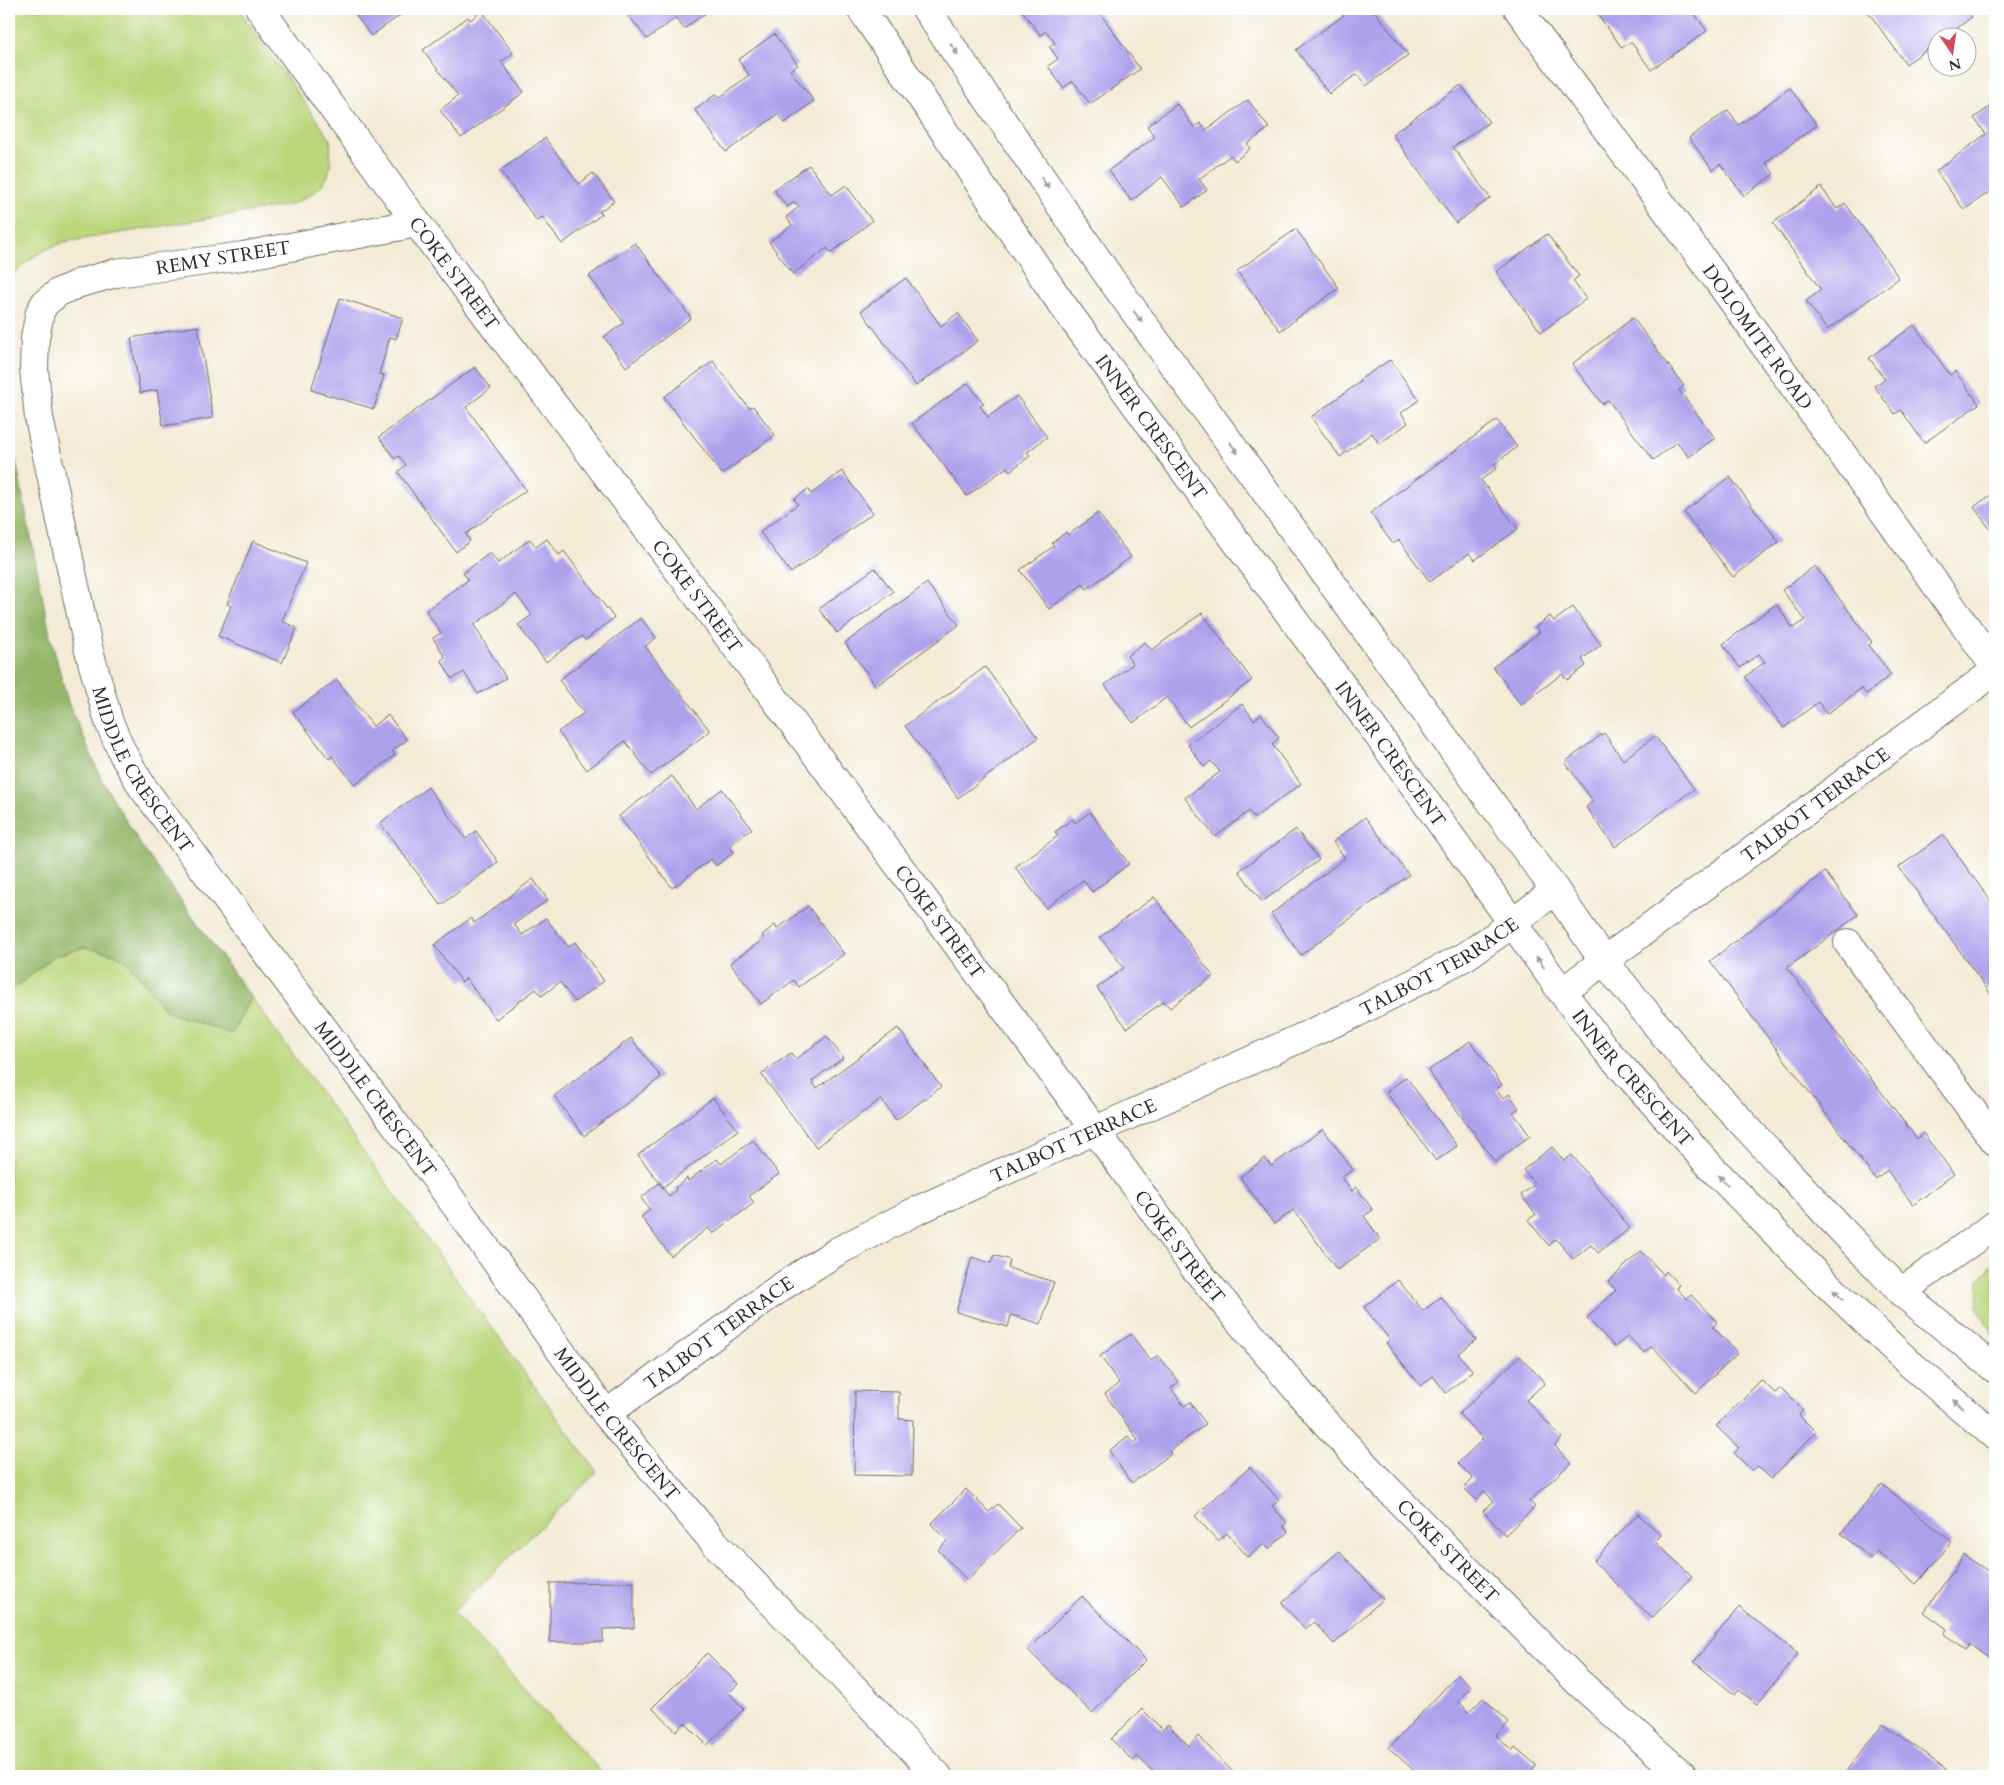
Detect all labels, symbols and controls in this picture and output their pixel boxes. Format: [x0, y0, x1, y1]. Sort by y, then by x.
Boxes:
north arrow [1926, 28, 1976, 78]
one-way arrow [949, 42, 959, 56]
text: N [1947, 54, 1963, 75]
one-way arrow [1040, 176, 1050, 190]
street label: COKE STREET [403, 211, 505, 336]
street label: REMY STREET [154, 234, 292, 281]
street label: DOLOMITE ROAD [1696, 259, 1818, 415]
one-way arrow [1133, 310, 1143, 324]
street label: INNER CRESCENT [1089, 349, 1213, 505]
one-way arrow [1229, 441, 1239, 455]
street label: COKE STREET [646, 534, 748, 659]
street label: INNER CRESCENT [1329, 676, 1452, 832]
street label: MIDDLE CRESCENT [86, 683, 199, 859]
street label: TALBOT TERRACE [1736, 741, 1895, 869]
street label: COKE STREET [888, 860, 990, 984]
street label: TALBOT TERRACE [1355, 911, 1524, 1023]
one-way arrow [1535, 955, 1545, 969]
street label: INNER CRESCENT [1566, 1004, 1699, 1153]
street label: MIDDLE CRESCENT [308, 1016, 442, 1183]
street label: TALBOT TERRACE [987, 1092, 1161, 1190]
one-way arrow [1717, 1174, 1729, 1186]
street label: COKE STREET [1128, 1185, 1231, 1309]
street label: TALBOT TERRACE [639, 1270, 799, 1396]
one-way arrow [1832, 1289, 1844, 1301]
street label: MIDDLE CRESCENT [548, 1342, 686, 1507]
one-way arrow [1952, 1399, 1965, 1410]
street label: COKE STREET [1391, 1494, 1505, 1609]

